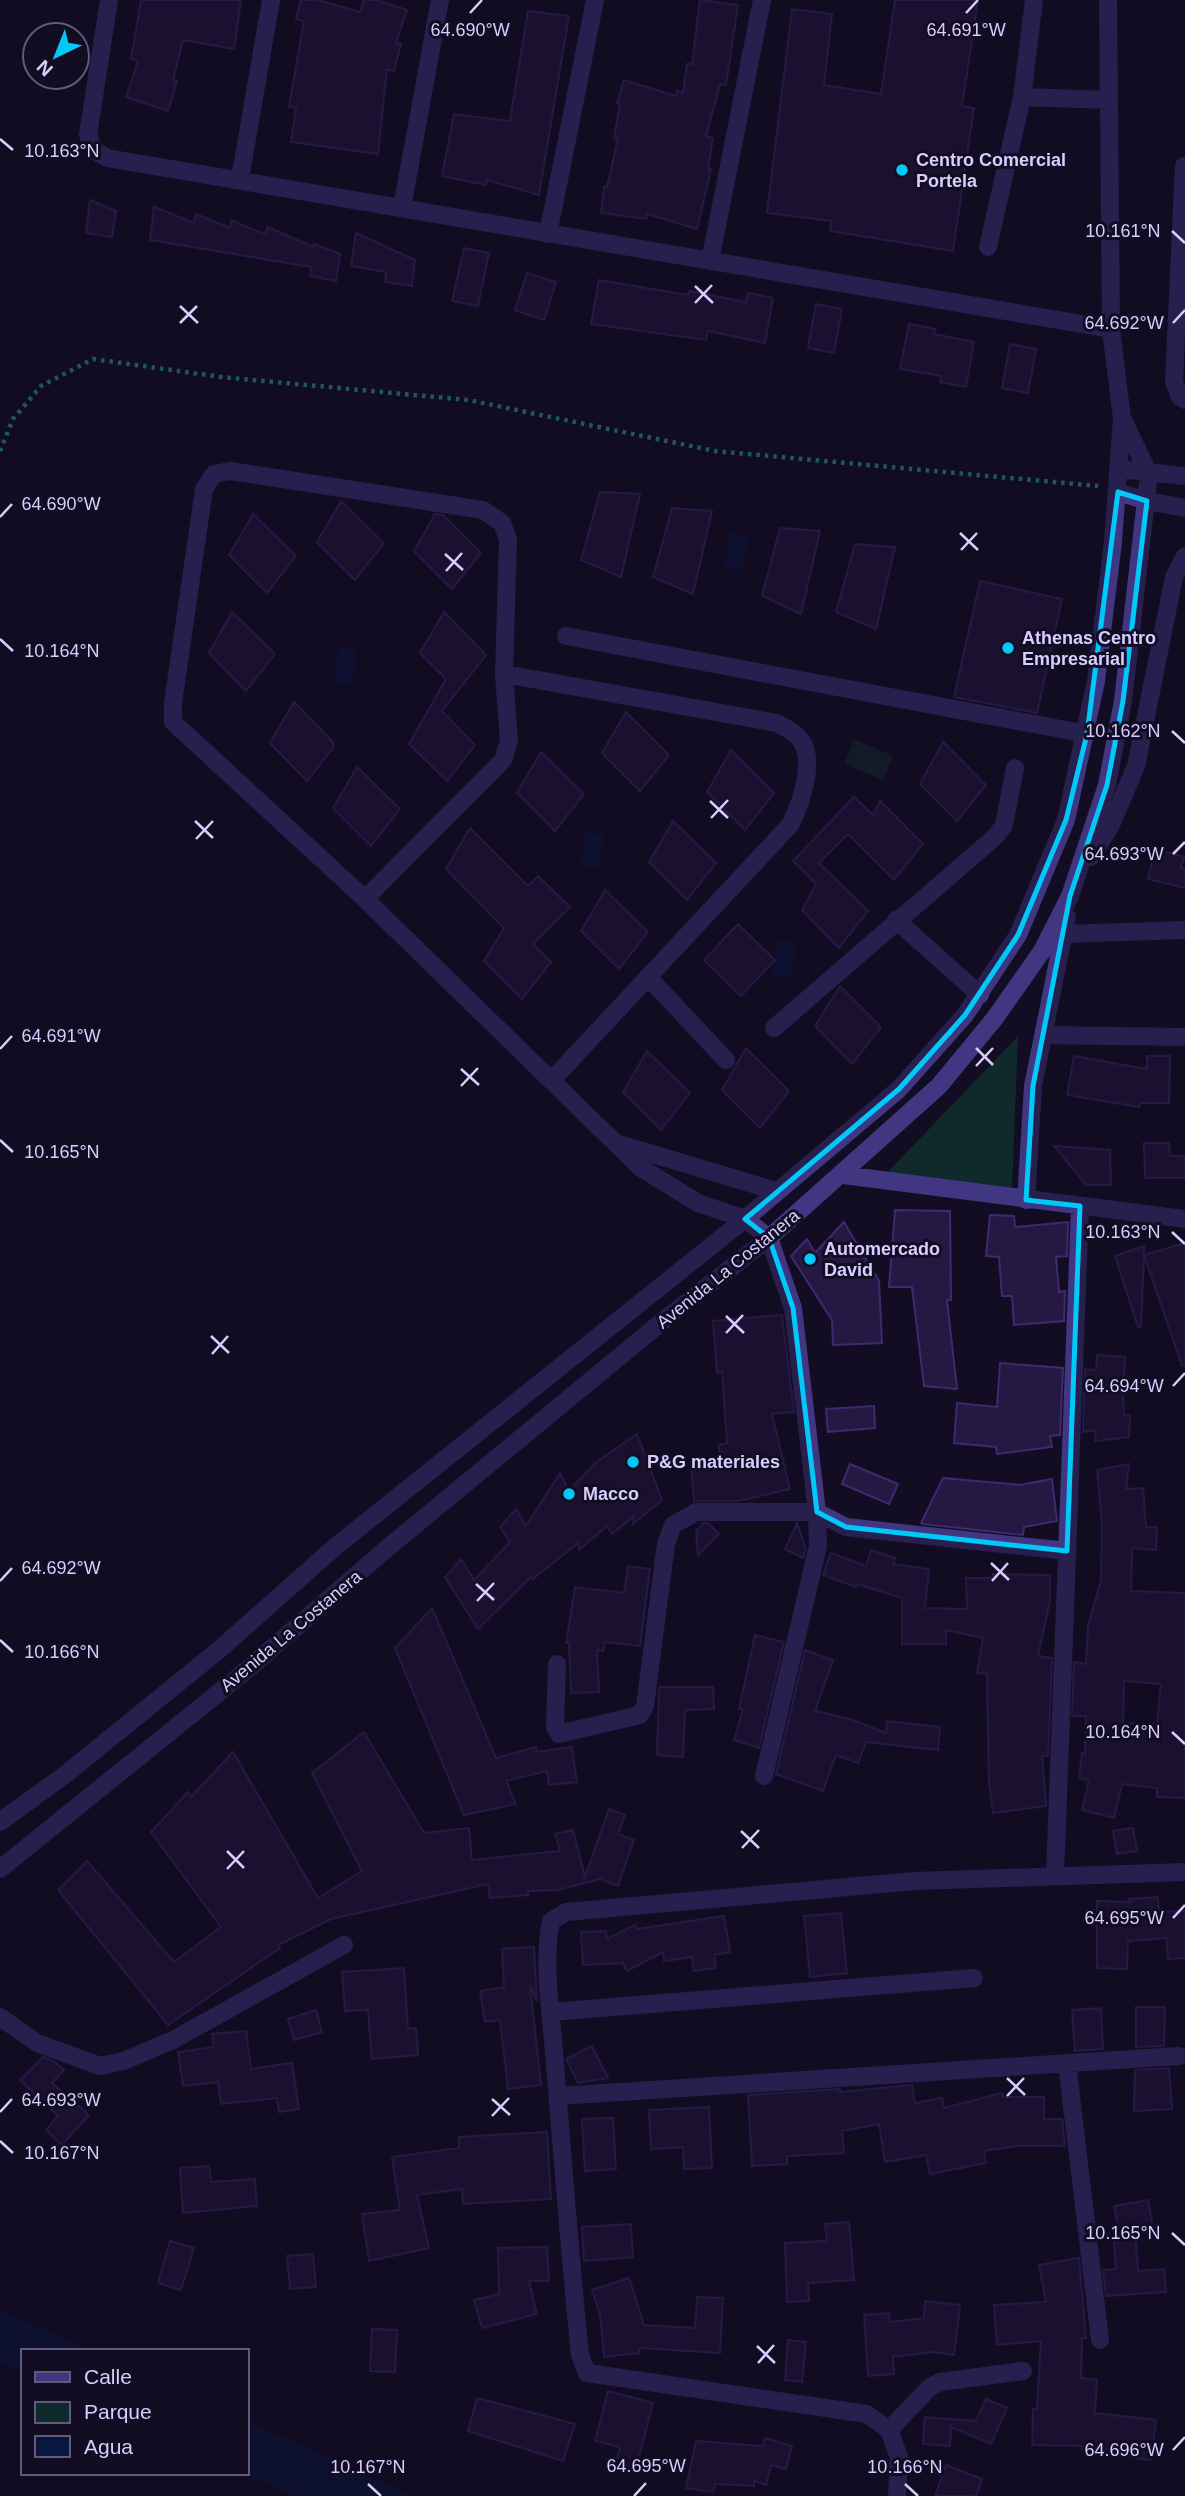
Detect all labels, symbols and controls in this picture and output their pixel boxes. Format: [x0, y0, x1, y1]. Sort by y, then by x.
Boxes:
text: 64.690°W [430, 20, 510, 40]
text: 64.691°W [926, 20, 1006, 40]
north arrow [21, 21, 91, 91]
text: N [33, 56, 57, 80]
text: 10.163°N [24, 141, 100, 161]
place label: Centro Comercial Portela [916, 150, 1066, 191]
marker: Centro Comercial Portela [894, 162, 910, 178]
text: 10.161°N [1085, 221, 1161, 241]
text: 64.692°W [1084, 313, 1164, 333]
text: 64.690°W [21, 494, 101, 514]
place label: Athenas Centro Empresarial [1022, 628, 1156, 669]
marker: Athenas Centro Empresarial [1000, 640, 1016, 656]
text: 10.164°N [24, 641, 100, 661]
text: 10.162°N [1085, 721, 1161, 741]
text: 64.693°W [1084, 844, 1164, 864]
text: 64.691°W [21, 1026, 101, 1046]
text: 10.165°N [24, 1142, 100, 1162]
street label: Avenida La Costanera [653, 1205, 804, 1333]
text: 10.163°N [1085, 1222, 1161, 1242]
place label: Automercado David [824, 1239, 940, 1280]
marker: Automercado David [802, 1251, 818, 1267]
text: 64.694°W [1084, 1376, 1164, 1396]
place label: P&G materiales [647, 1452, 780, 1472]
marker: P&G materiales [625, 1454, 641, 1470]
place label: Macco [583, 1484, 639, 1504]
marker: Macco [561, 1486, 577, 1502]
text: 64.692°W [21, 1558, 101, 1578]
street label: Avenida La Costanera [216, 1566, 366, 1696]
text: 10.166°N [24, 1642, 100, 1662]
text: 10.164°N [1085, 1722, 1161, 1742]
text: 64.695°W [1084, 1908, 1164, 1928]
text: 64.693°W [21, 2090, 101, 2110]
text: 10.167°N [24, 2143, 100, 2163]
text: 10.165°N [1085, 2223, 1161, 2243]
legend [21, 2349, 248, 2475]
text: Calle [84, 2365, 132, 2388]
text: Parque [84, 2400, 152, 2423]
text: Agua [84, 2435, 133, 2458]
text: 64.696°W [1084, 2440, 1164, 2460]
text: 64.695°W [606, 2456, 686, 2476]
text: 10.167°N [330, 2457, 406, 2477]
text: 10.166°N [867, 2457, 943, 2477]

